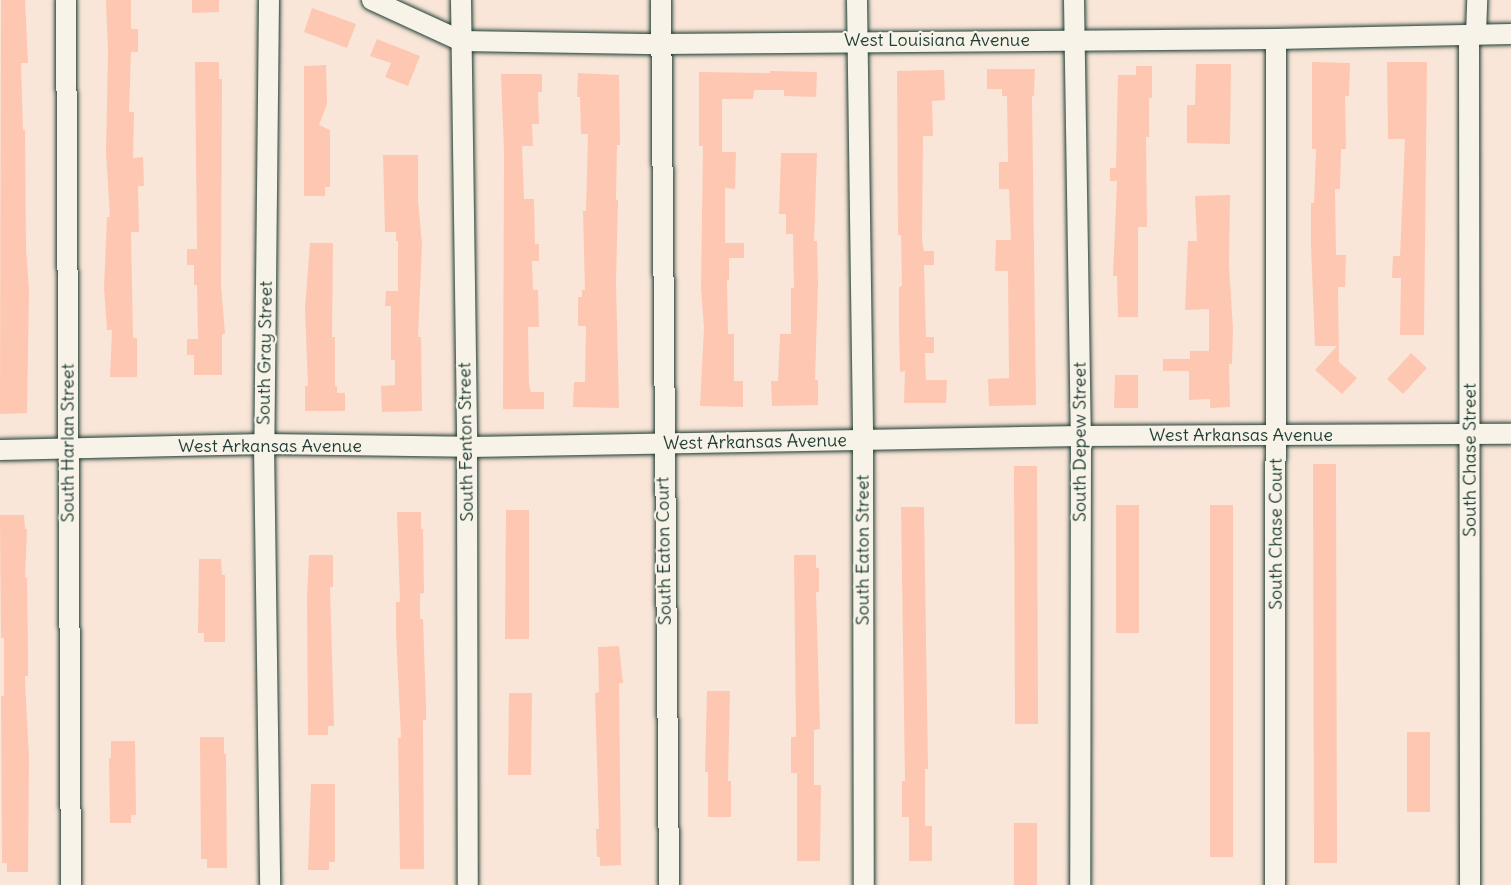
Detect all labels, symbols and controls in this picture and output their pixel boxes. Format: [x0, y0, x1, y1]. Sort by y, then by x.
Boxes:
street label: West Louisiana Avenue [844, 29, 1030, 51]
street label: South Gray Street [253, 281, 277, 425]
street label: South Fenton Street [454, 362, 478, 522]
street label: South Depew Street [1069, 362, 1091, 522]
street label: South Harlan Street [57, 364, 79, 522]
street label: South Chase Street [1459, 383, 1481, 537]
street label: West Arkansas Avenue [1149, 424, 1333, 446]
street label: West Arkansas Avenue [663, 430, 847, 454]
street label: West Arkansas Avenue [178, 435, 362, 457]
street label: South Chase Court [1265, 458, 1287, 610]
street label: South Eaton Street [852, 475, 874, 625]
street label: South Eaton Court [652, 477, 676, 625]

